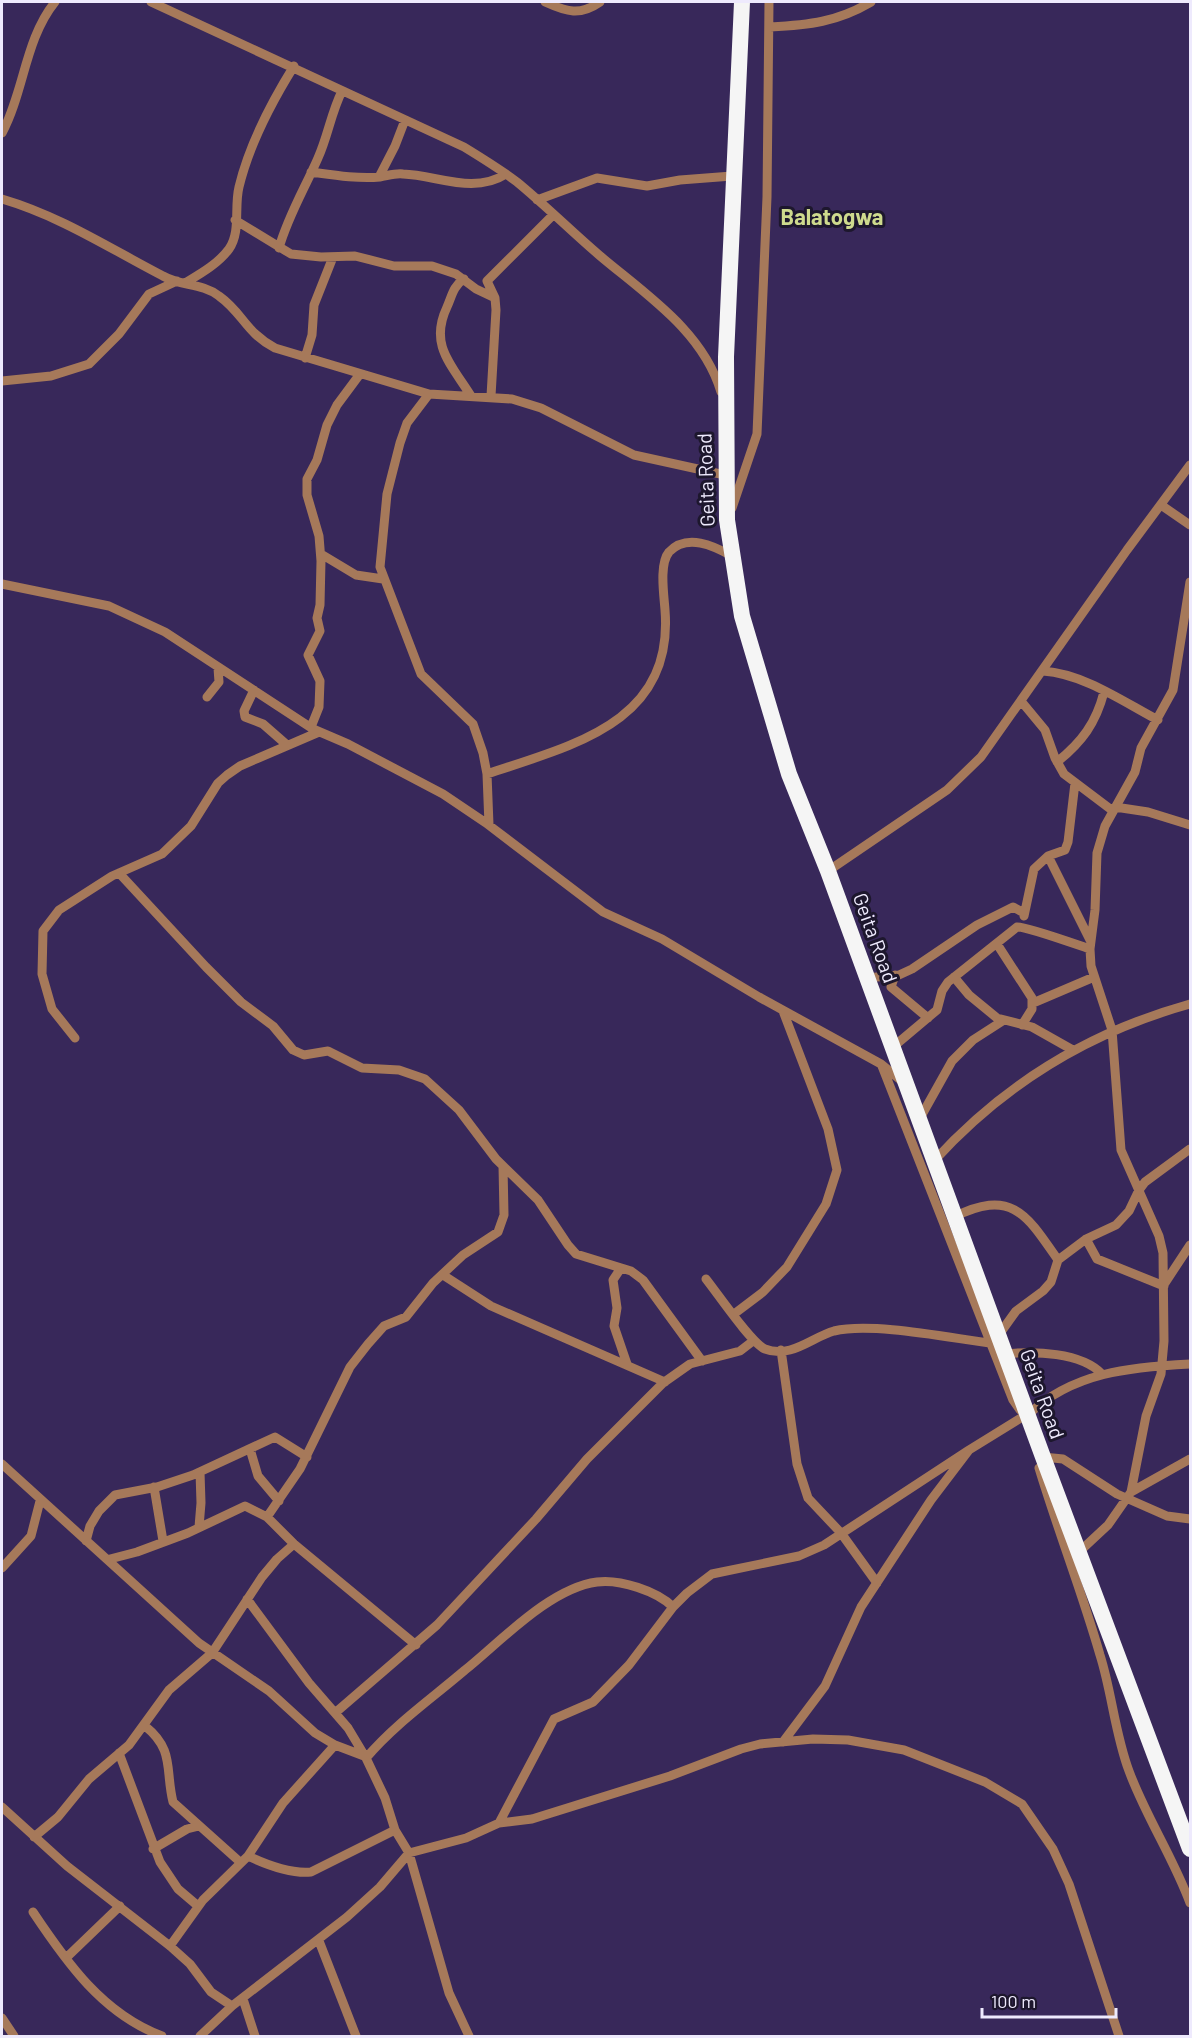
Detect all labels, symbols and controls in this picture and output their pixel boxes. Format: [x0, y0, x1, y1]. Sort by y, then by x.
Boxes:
district label: Balatogwa [781, 203, 883, 229]
street label: Geita Road [691, 433, 719, 527]
street label: Geita Road [849, 890, 903, 986]
street label: Geita Road [1016, 1346, 1070, 1442]
scale bar [982, 1981, 1116, 2019]
text: 100 m [991, 1990, 1036, 2012]

